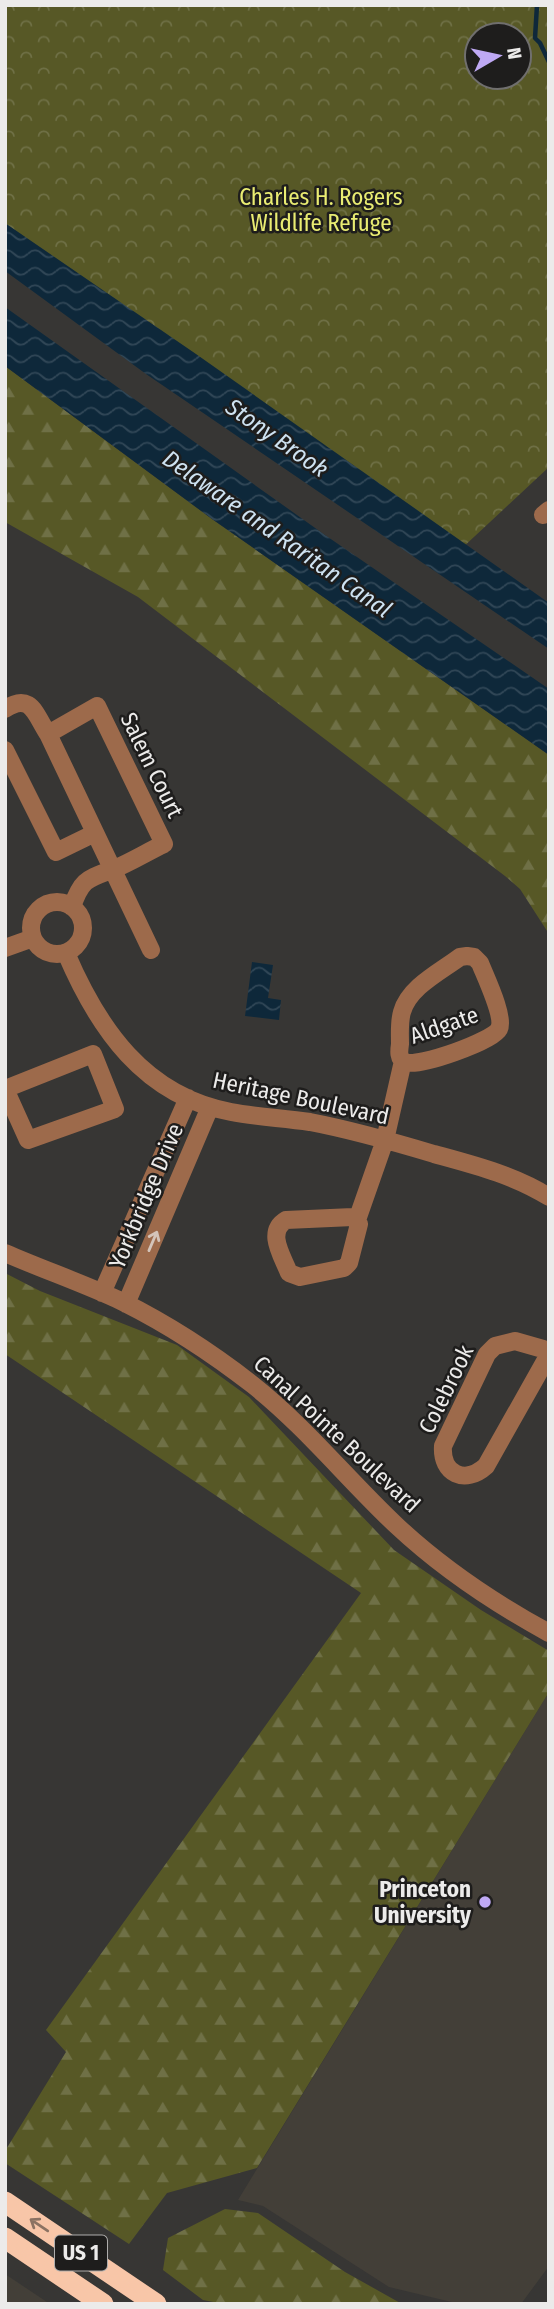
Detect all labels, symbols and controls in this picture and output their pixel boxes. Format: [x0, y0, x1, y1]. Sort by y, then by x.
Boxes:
north arrow [463, 21, 533, 91]
text: N [502, 46, 527, 61]
park label: Charles H. Rogers Wildlife Refuge [239, 183, 403, 237]
water label: Stony Brook [220, 392, 333, 483]
water label: Delaware and Raritan Canal [157, 444, 397, 624]
street label: Salem Court [114, 708, 190, 823]
street label: Aldgate [406, 1000, 482, 1050]
street label: Heritage Boulevard [210, 1066, 392, 1130]
street label: Yorkbridge Drive [103, 1119, 189, 1273]
one-way arrow [148, 1231, 161, 1253]
street label: Colebrook [413, 1340, 480, 1438]
street label: Canal Pointe Boulevard [248, 1350, 426, 1518]
place label: Princeton University [374, 1875, 472, 1929]
marker: Princeton University [477, 1894, 493, 1910]
one-way arrow [30, 2218, 49, 2232]
road number: US 1 [55, 2236, 107, 2270]

